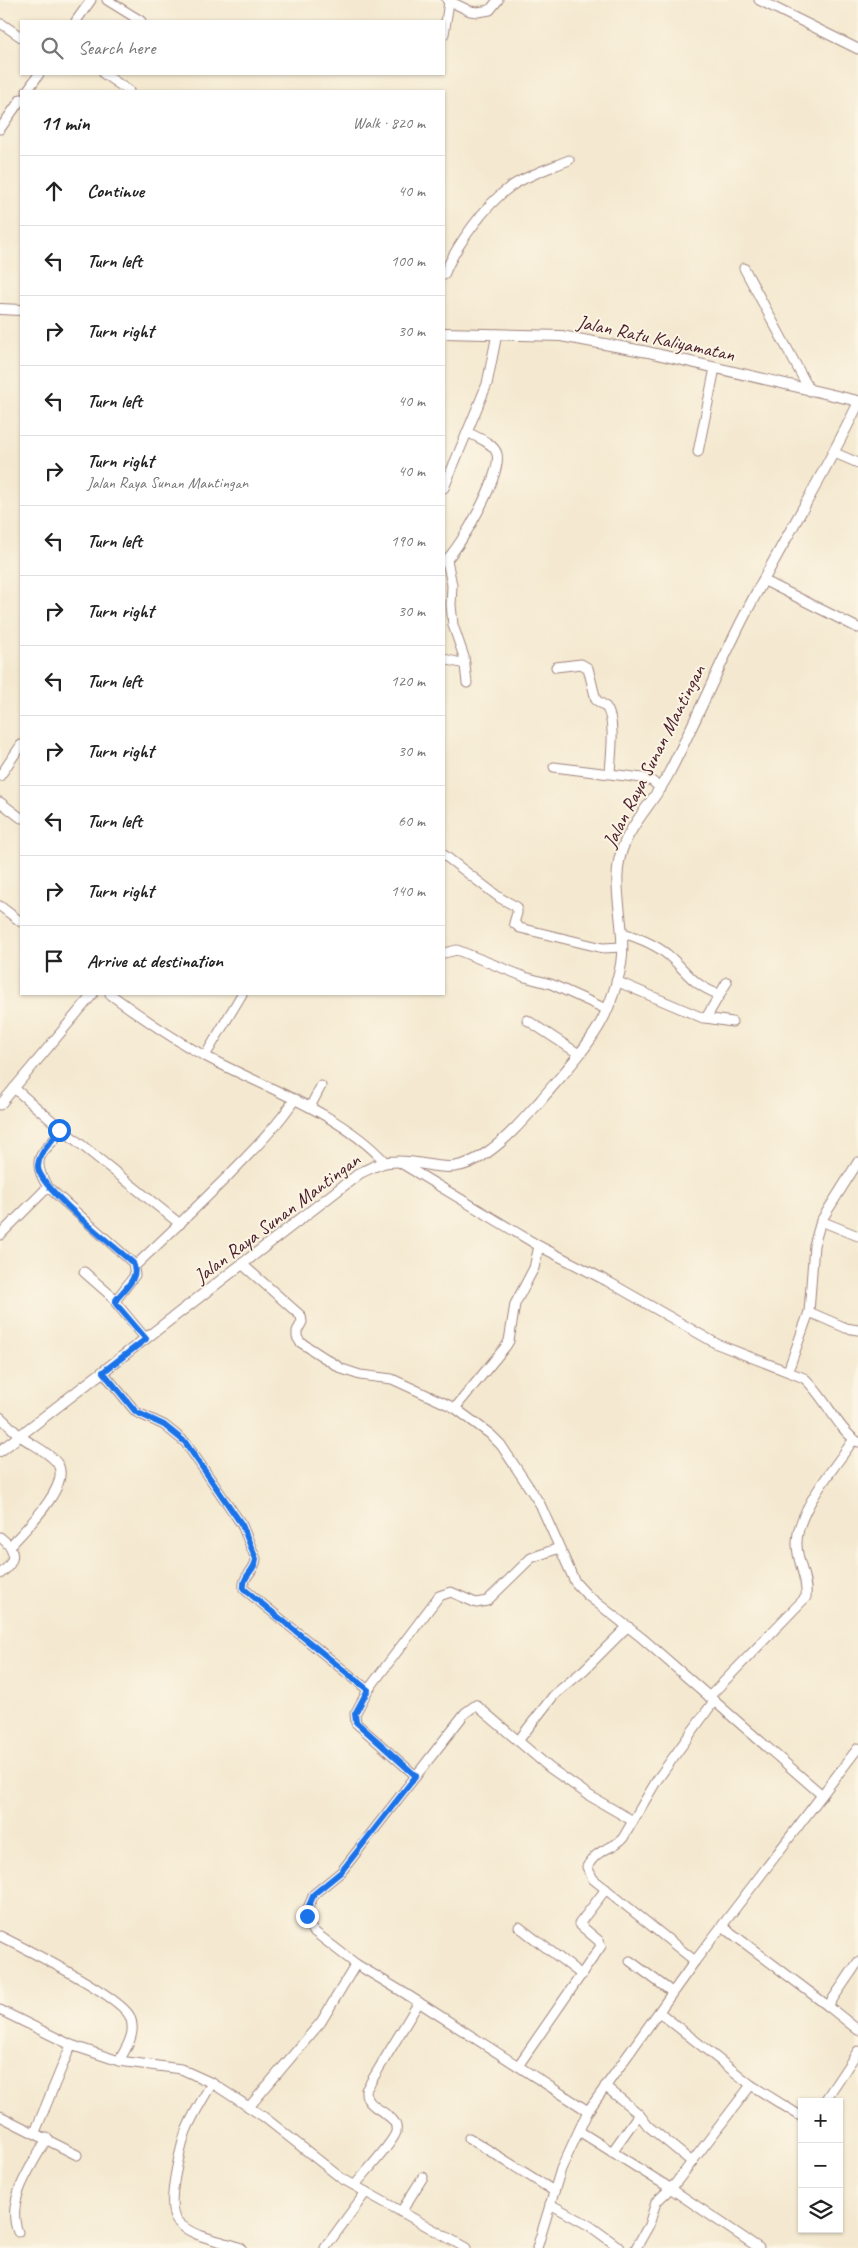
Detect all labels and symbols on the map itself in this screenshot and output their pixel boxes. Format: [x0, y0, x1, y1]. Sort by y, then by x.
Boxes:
street label: Jalan Ratu Kaliyamatan [574, 309, 738, 367]
street label: Jalan Raya Sunan Mantingan [597, 660, 711, 852]
route start [48, 1119, 71, 1142]
street label: Jalan Raya Sunan Mantingan [188, 1147, 366, 1289]
route end [296, 1905, 319, 1928]

